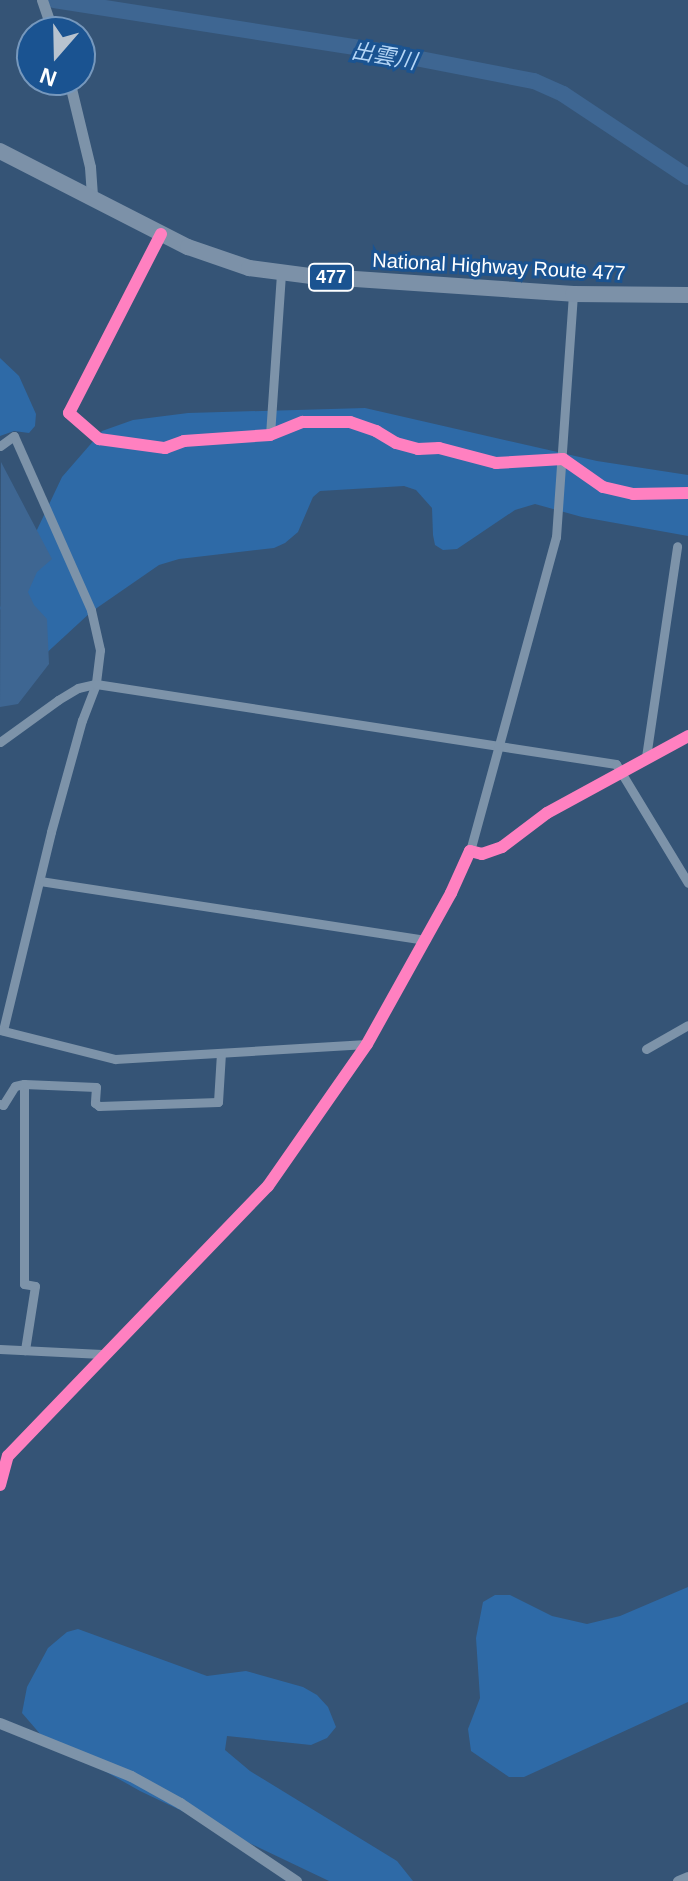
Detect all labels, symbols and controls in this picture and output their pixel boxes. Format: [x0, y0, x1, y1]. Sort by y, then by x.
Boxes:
north arrow [16, 16, 96, 96]
water label: 出雲川 [349, 37, 419, 75]
text: N [37, 63, 60, 92]
street label: National Highway Route 477 [372, 248, 626, 286]
road number: 477 [307, 263, 355, 291]

